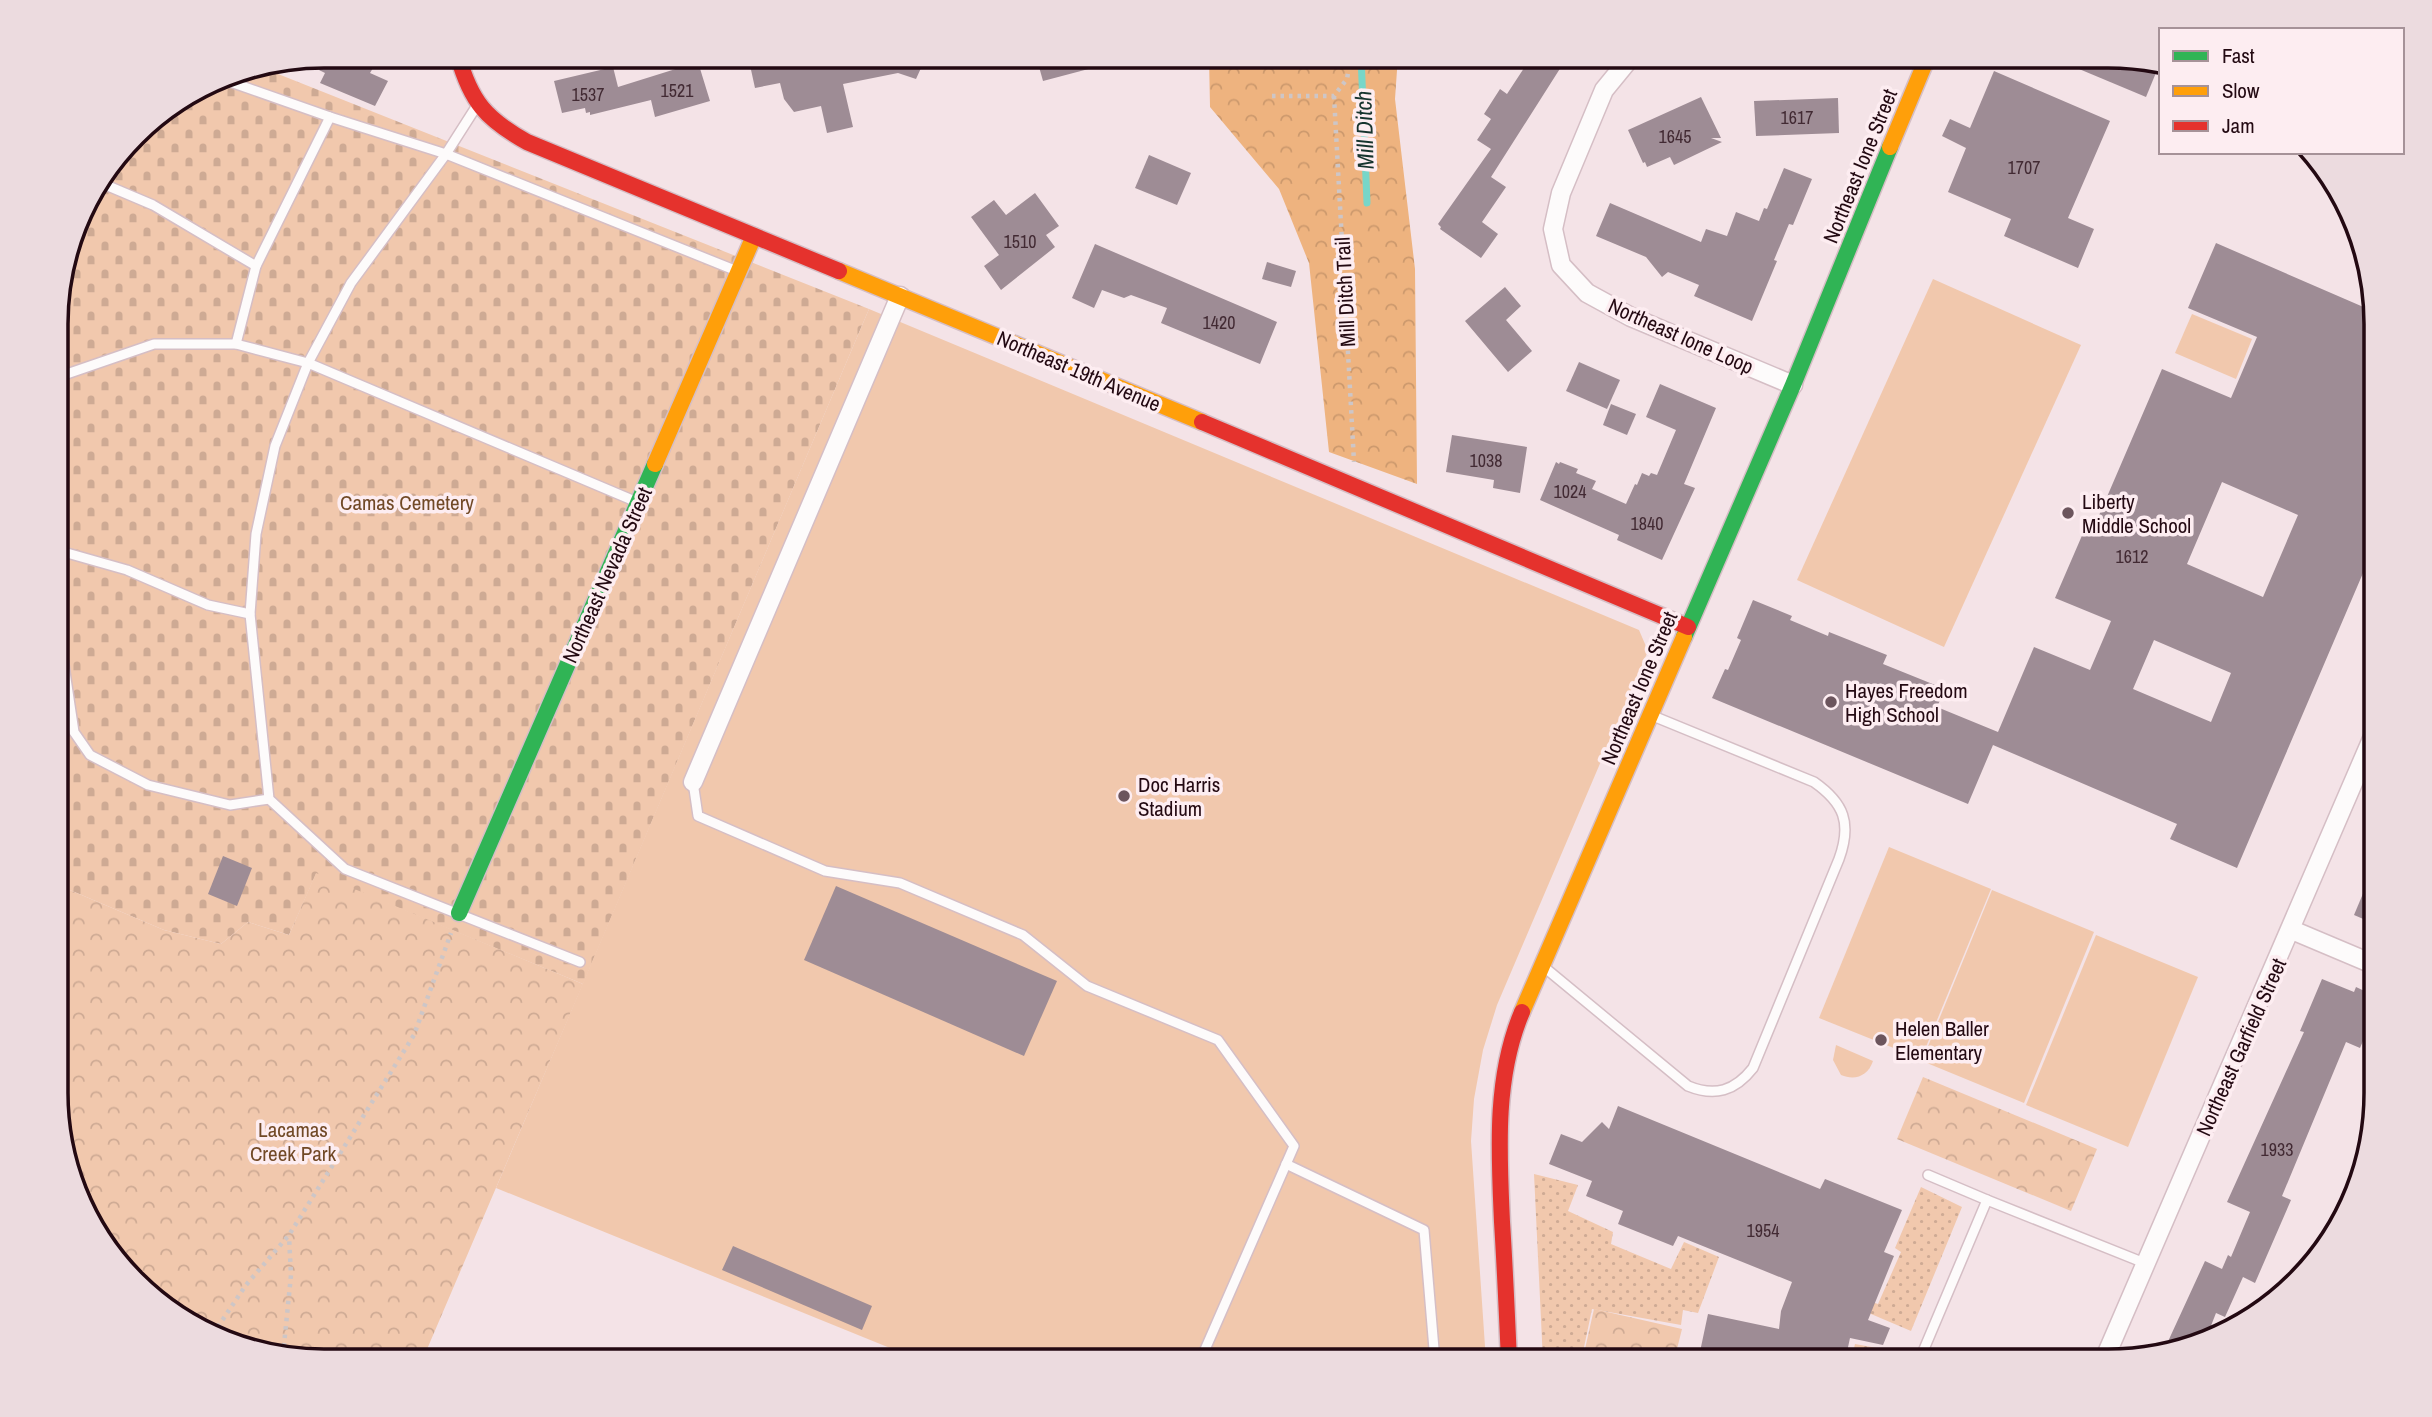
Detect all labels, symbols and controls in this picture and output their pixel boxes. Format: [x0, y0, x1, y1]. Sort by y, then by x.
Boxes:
legend [2159, 28, 2404, 154]
text: Fast [2222, 41, 2255, 70]
text: Slow [2222, 76, 2260, 105]
house number: 1521 [661, 78, 694, 103]
house number: 1537 [572, 82, 604, 107]
street label: Northeast Ione Street [1816, 84, 1904, 247]
water label: Mill Ditch [1347, 90, 1381, 170]
house number: 1617 [1781, 105, 1813, 130]
text: Jam [2222, 111, 2255, 140]
house number: 1645 [1659, 124, 1691, 149]
house number: 1707 [2008, 155, 2040, 180]
house number: 1510 [1004, 229, 1036, 254]
street label: Mill Ditch Trail [1328, 236, 1362, 348]
street label: Northeast Ione Loop [1604, 291, 1758, 381]
house number: 1420 [1203, 310, 1235, 335]
street label: Northeast 19th Avenue [993, 323, 1165, 419]
house number: 1038 [1470, 448, 1502, 473]
house number: 1024 [1554, 479, 1586, 504]
street label: Northeast Nevada Street [555, 482, 659, 667]
place label: Liberty Middle School [2082, 487, 2191, 540]
park label: Camas Cemetery [340, 488, 474, 517]
marker: Liberty Middle School [2060, 505, 2076, 521]
house number: 1840 [1631, 511, 1663, 536]
house number: 1612 [2116, 544, 2148, 569]
street label: Northeast Ione Street [1594, 607, 1684, 769]
place label: Hayes Freedom High School [1845, 676, 1968, 729]
marker: Hayes Freedom High School [1823, 694, 1839, 710]
place label: Doc Harris Stadium [1138, 770, 1220, 823]
marker: Doc Harris Stadium [1116, 788, 1132, 804]
street label: Northeast Garfield Street [2189, 953, 2293, 1140]
place label: Helen Baller Elementary [1895, 1014, 1989, 1067]
marker: Helen Baller Elementary [1873, 1032, 1889, 1048]
park label: Lacamas Creek Park [250, 1115, 336, 1168]
house number: 1933 [2261, 1137, 2293, 1162]
house number: 1954 [1747, 1218, 1779, 1243]

